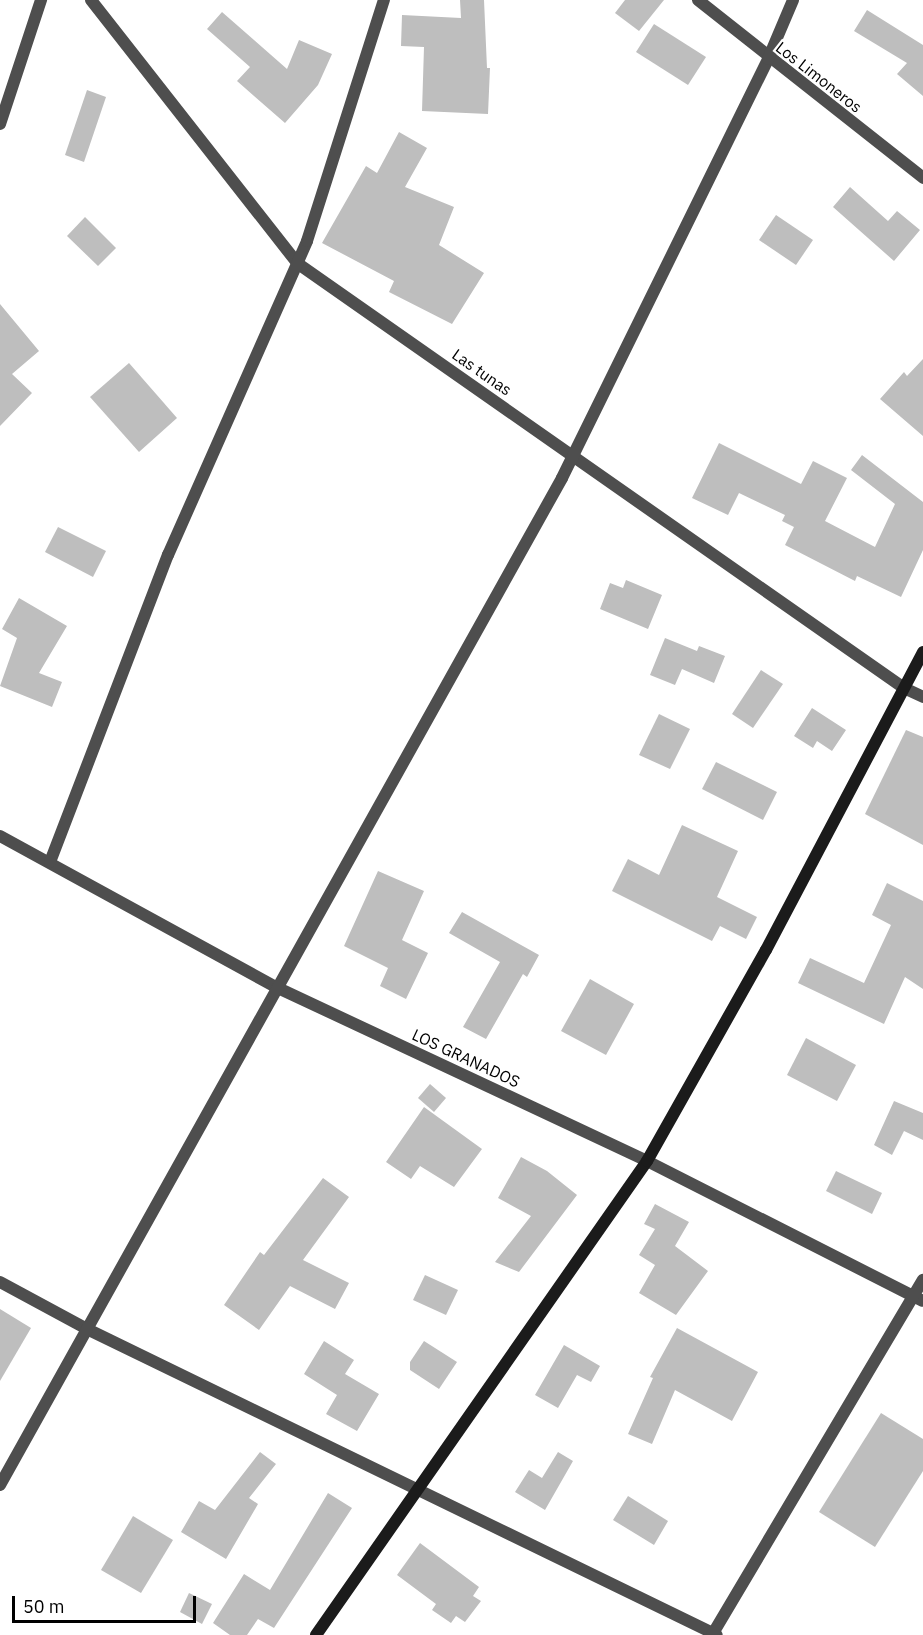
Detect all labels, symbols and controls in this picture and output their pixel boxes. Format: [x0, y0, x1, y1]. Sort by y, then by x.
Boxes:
street label: Los Limoneros [772, 37, 866, 117]
street label: Las tunas [449, 345, 515, 399]
street label: LOS GRANADOS [409, 1025, 523, 1091]
scale bar [15, 1584, 200, 1622]
text: 50 m [23, 1595, 65, 1618]

